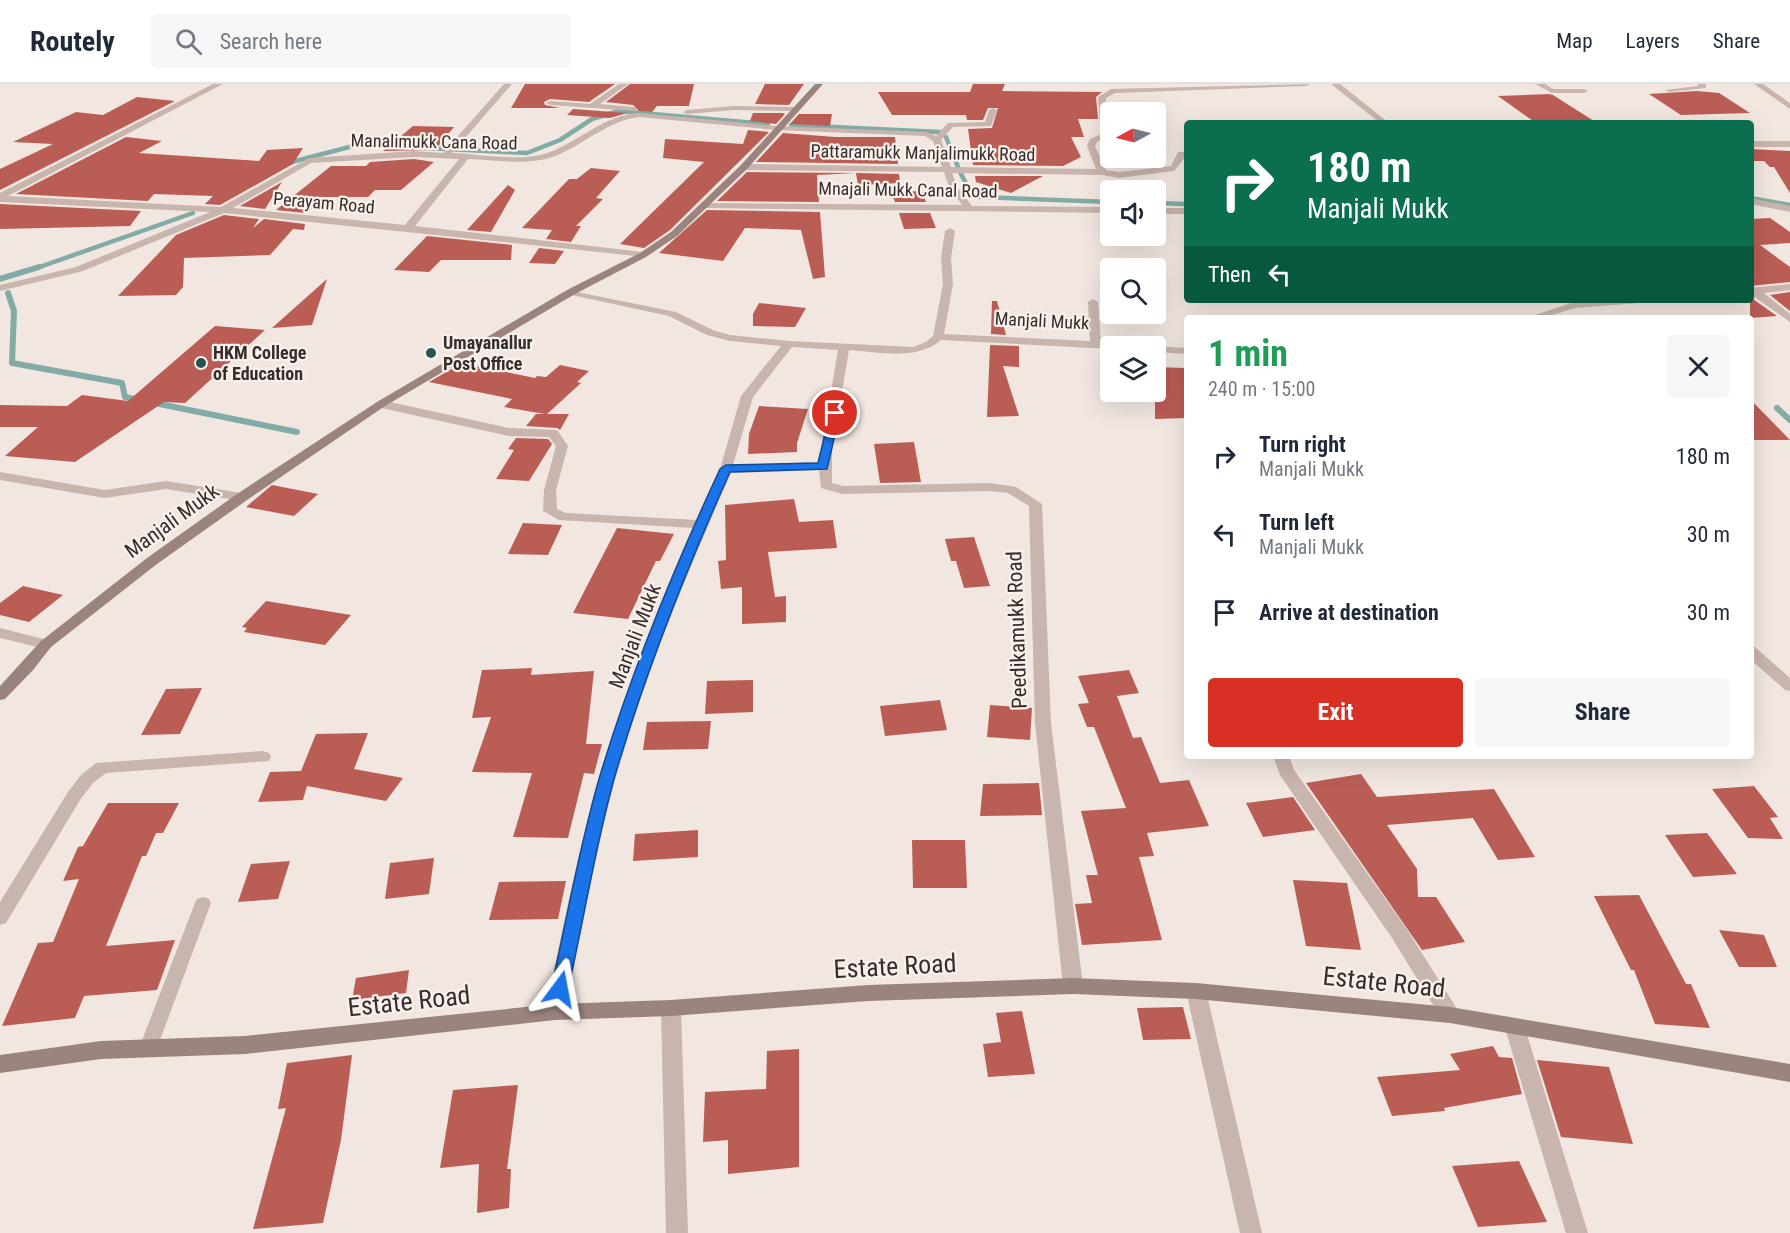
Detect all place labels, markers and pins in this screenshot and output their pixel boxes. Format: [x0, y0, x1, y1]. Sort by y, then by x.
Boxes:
place label: Umayanallur Post Office [443, 332, 533, 374]
place label: HKM College of Education [213, 342, 307, 384]
marker: Umayanallur Post Office [424, 346, 438, 360]
marker: HKM College of Education [194, 356, 208, 370]
pin [809, 387, 860, 438]

